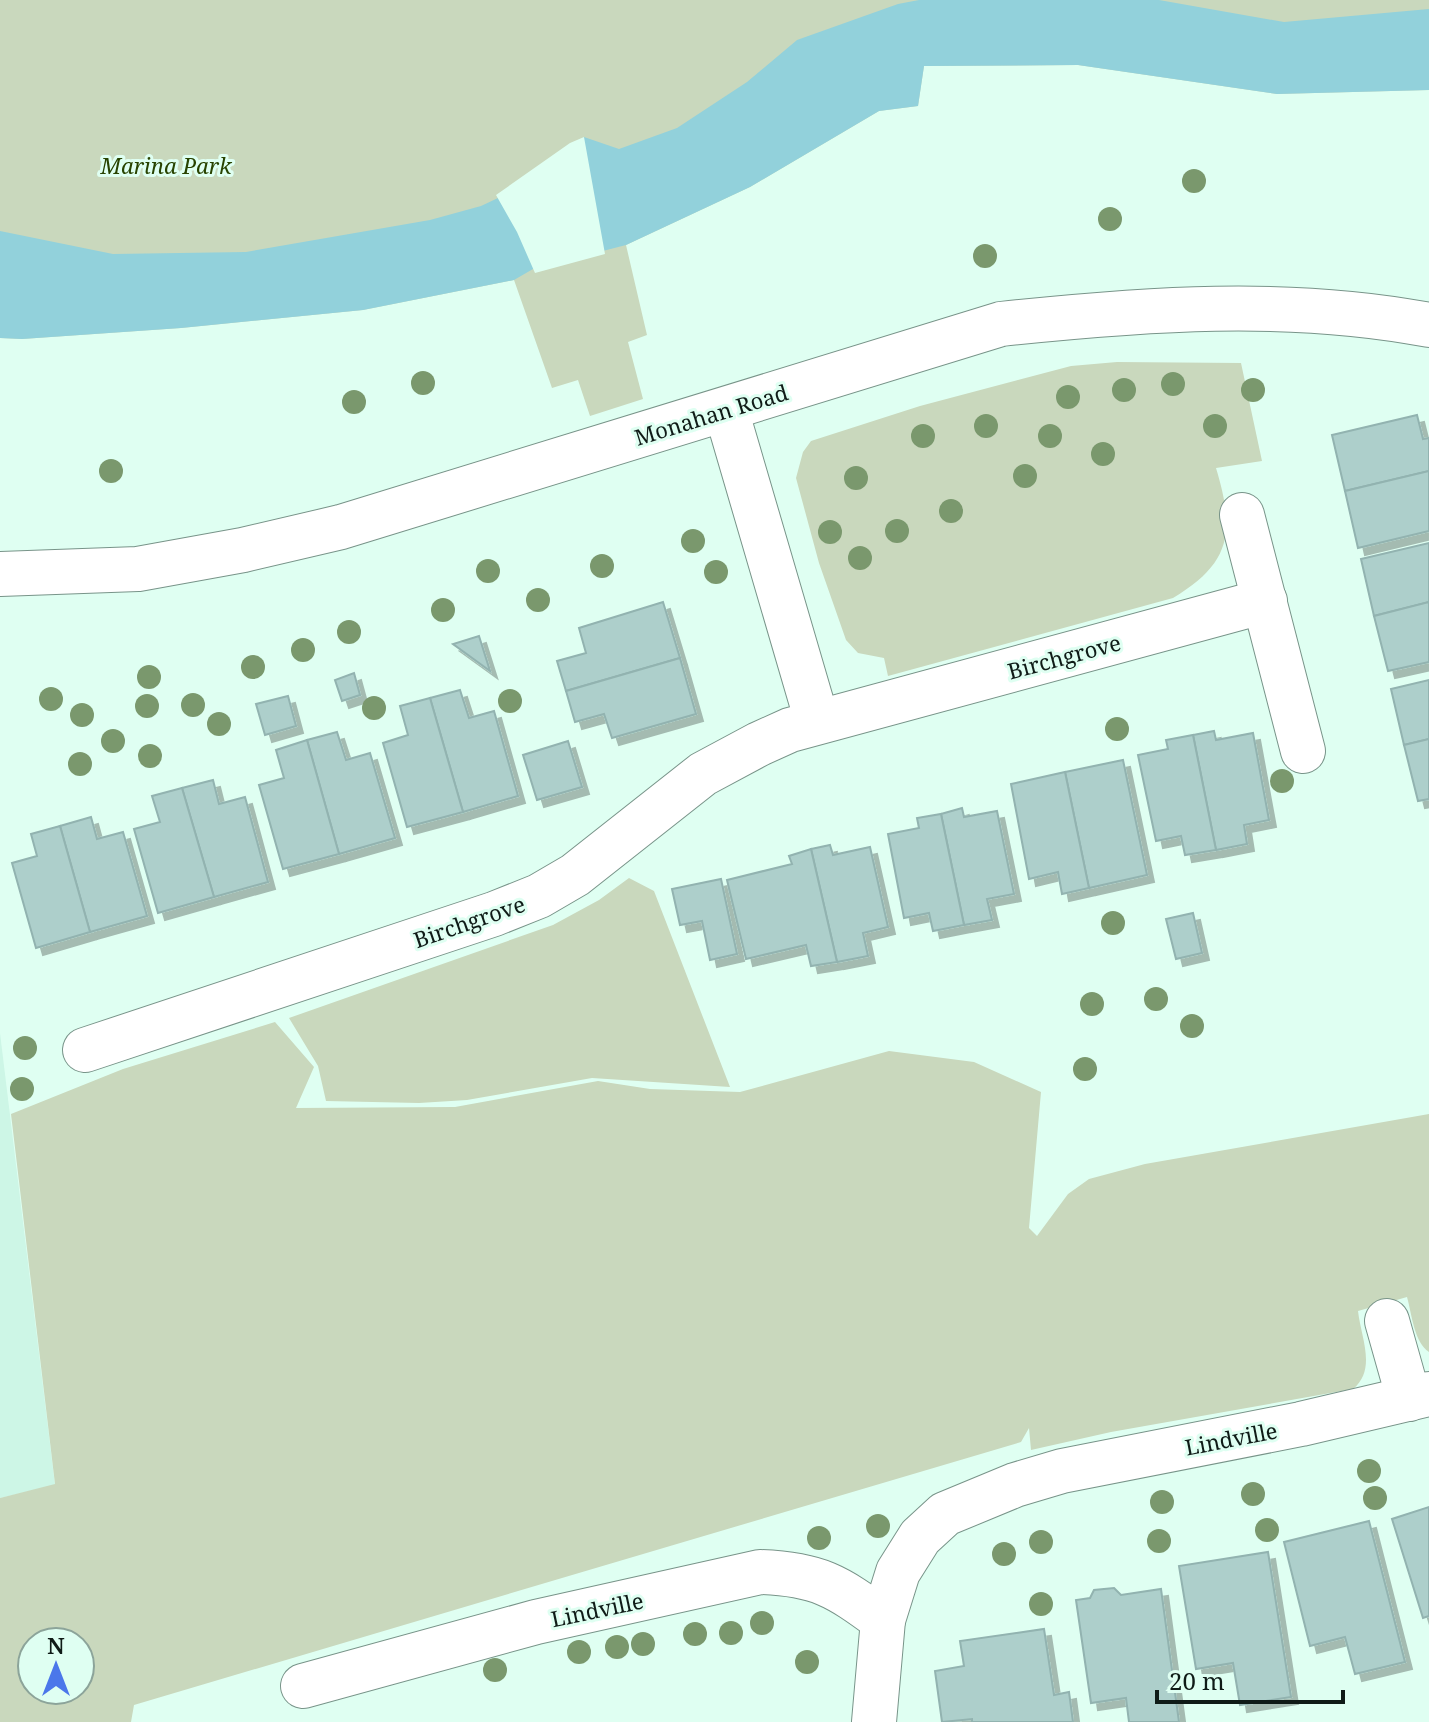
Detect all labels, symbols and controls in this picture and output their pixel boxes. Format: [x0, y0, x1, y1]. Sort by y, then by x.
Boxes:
park label: Marina Park [99, 150, 233, 180]
street label: Monahan Road [630, 376, 792, 452]
street label: Birchgrove [1004, 627, 1124, 685]
street label: Birchgrove [409, 888, 529, 954]
street label: Lindville [1182, 1414, 1280, 1462]
street label: Lindville [548, 1585, 646, 1633]
north arrow [16, 1626, 96, 1706]
text: N [47, 1630, 65, 1660]
scale bar [1157, 1654, 1343, 1704]
text: 20 m [1169, 1664, 1225, 1697]

